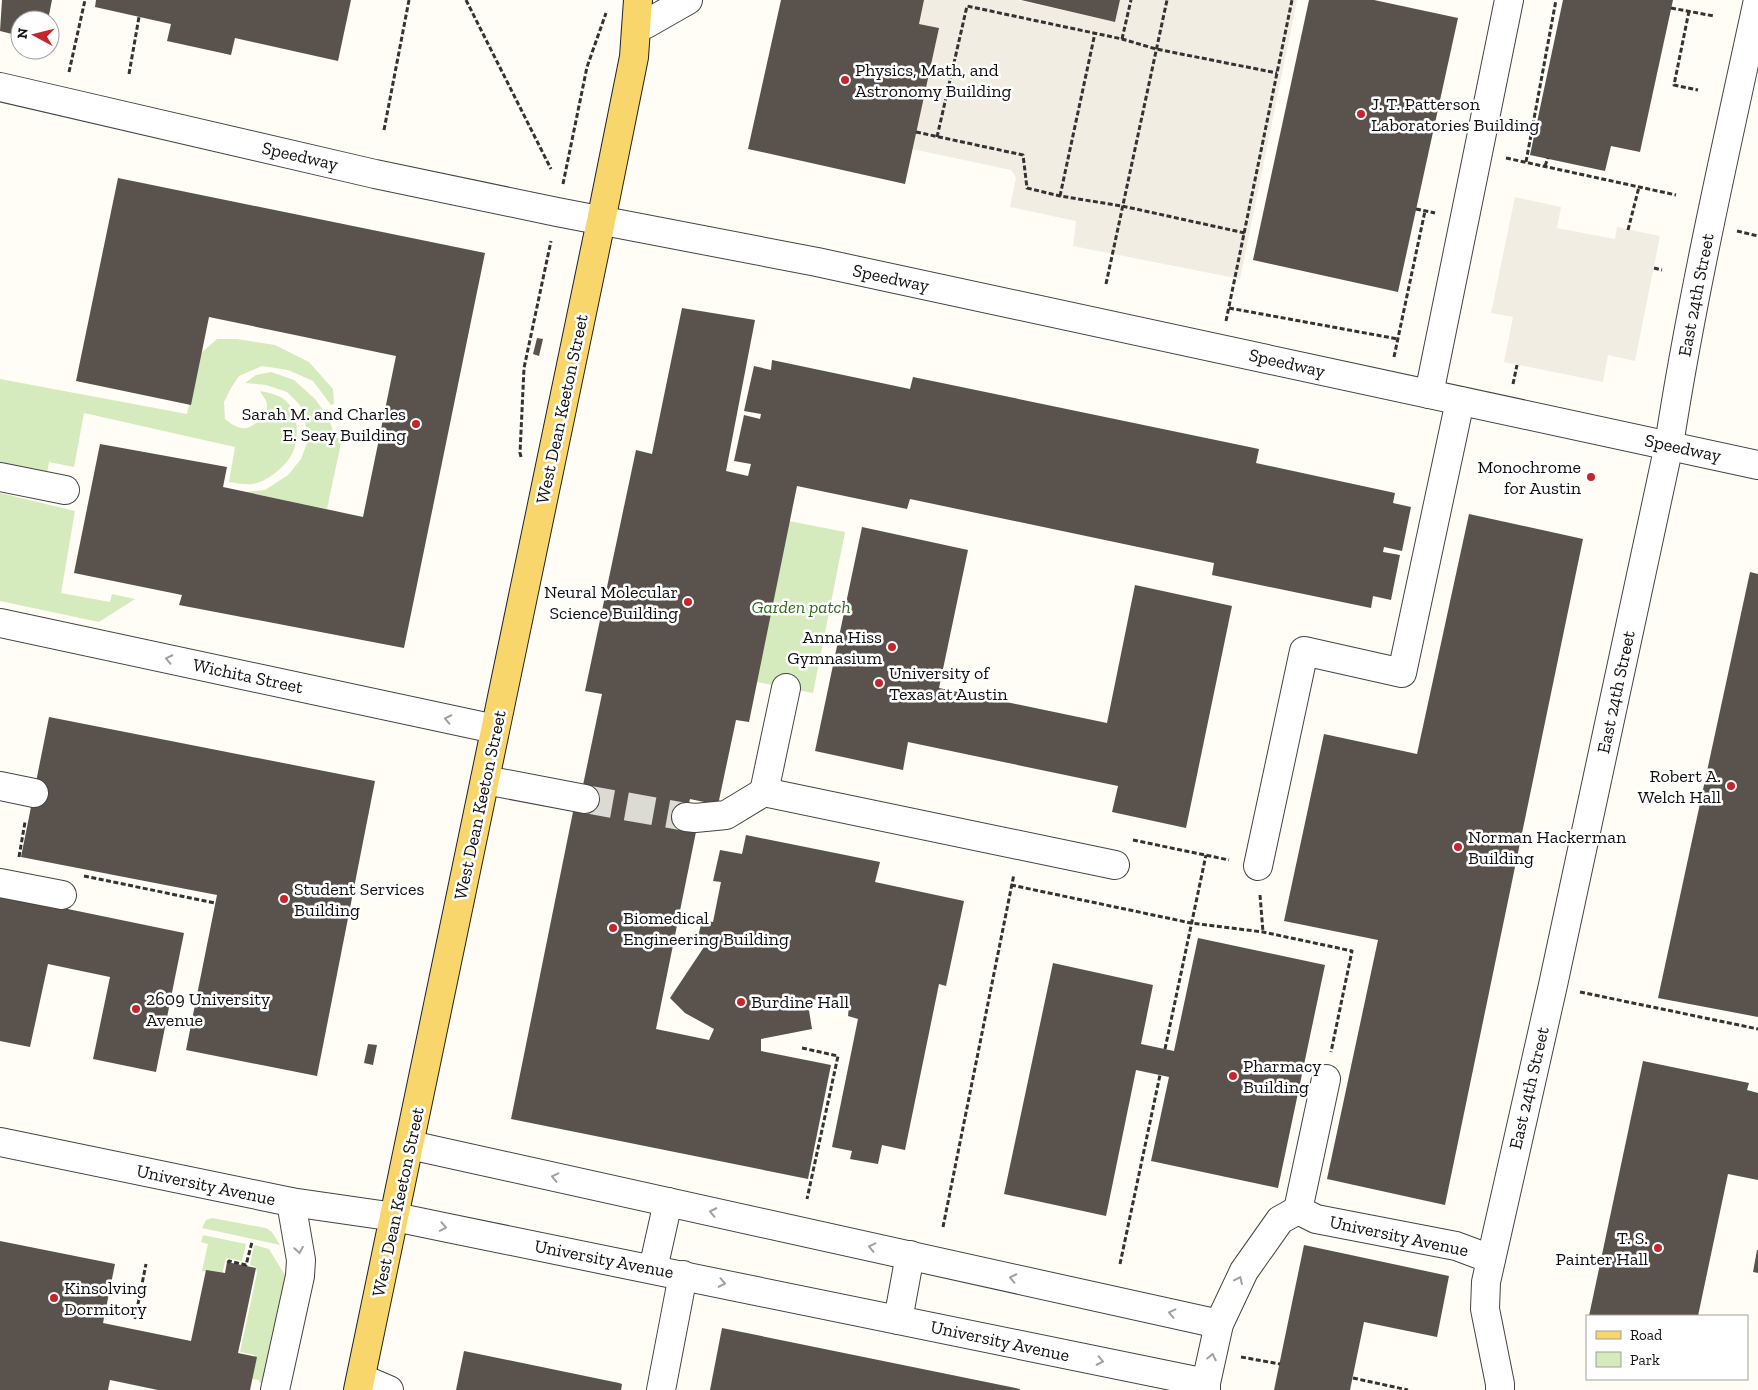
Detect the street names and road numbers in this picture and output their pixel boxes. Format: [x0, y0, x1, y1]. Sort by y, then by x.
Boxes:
street label: Speedway [260, 137, 341, 176]
street label: East 24th Street [1673, 231, 1719, 358]
street label: Speedway [851, 259, 932, 297]
street label: West Dean Keeton Street [531, 312, 593, 506]
street label: Speedway [1247, 344, 1328, 383]
street label: Speedway [1643, 429, 1724, 467]
street label: East 24th Street [1592, 628, 1640, 755]
street label: Wichita Street [191, 654, 305, 698]
street label: West Dean Keeton Street [449, 708, 511, 902]
street label: East 24th Street [1504, 1024, 1554, 1151]
street label: West Dean Keeton Street [367, 1105, 429, 1299]
street label: University Avenue [135, 1160, 277, 1210]
street label: University Avenue [1328, 1211, 1470, 1261]
street label: University Avenue [532, 1235, 676, 1283]
street label: University Avenue [929, 1316, 1071, 1366]

